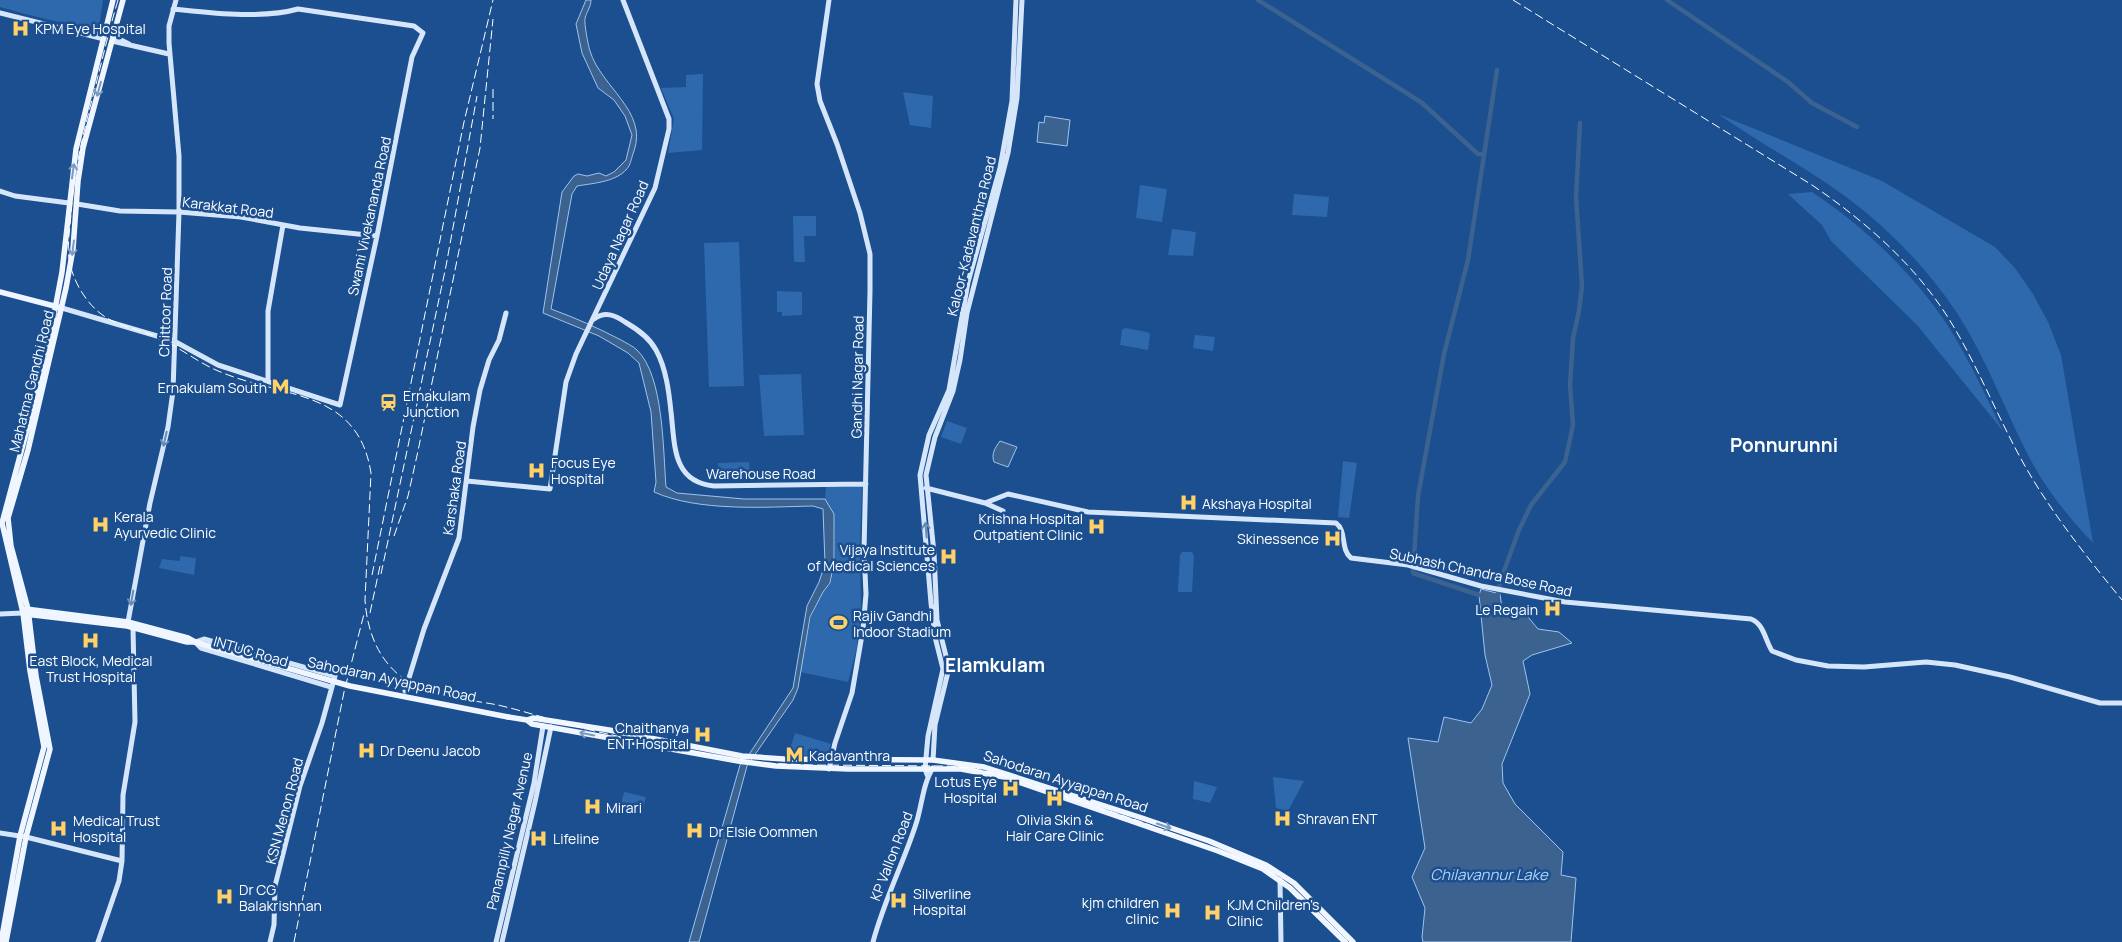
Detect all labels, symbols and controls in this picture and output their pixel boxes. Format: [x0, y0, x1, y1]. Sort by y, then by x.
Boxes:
hospital icon: KPM Eye Hospital [11, 18, 31, 38]
place label: KPM Eye Hospital [35, 19, 146, 38]
one-way arrow [94, 80, 103, 96]
street label: Swami Vivekananda Road [343, 135, 395, 297]
street label: Kaloor-Kadavanthra Road [942, 154, 1000, 318]
one-way arrow [68, 164, 78, 180]
street label: Udaya Nagar Road [587, 177, 653, 293]
street label: Karakkat Road [181, 192, 275, 222]
one-way arrow [68, 240, 78, 256]
street label: Chittoor Road [154, 267, 176, 357]
street label: Mahatma Gandhi Road [4, 308, 58, 454]
street label: Gandhi Nagar Road [846, 315, 868, 439]
metro station icon: Ernakulam South [271, 377, 291, 397]
place label: Ernakulam South [158, 378, 267, 397]
place label: Ernakulam Junction [403, 386, 470, 421]
station icon: Ernakulam Junction [379, 393, 399, 413]
one-way arrow [160, 431, 169, 447]
district label: Ponnurunni [1730, 432, 1838, 458]
street label: Karshaka Road [438, 440, 470, 536]
place label: Focus Eye Hospital [551, 453, 616, 488]
hospital icon: Focus Eye Hospital [527, 460, 547, 480]
street label: Warehouse Road [706, 464, 816, 483]
hospital icon: Akshaya Hospital [1178, 493, 1198, 513]
place label: Akshaya Hospital [1202, 494, 1312, 513]
place label: Kerala Ayurvedic Clinic [114, 507, 216, 542]
place label: Krishna Hospital Outpatient Clinic [973, 509, 1083, 544]
hospital icon: Kerala Ayurvedic Clinic [90, 514, 110, 534]
hospital icon: Krishna Hospital Outpatient Clinic [1087, 516, 1107, 536]
one-way arrow [921, 523, 930, 539]
hospital icon: Skinessence [1323, 528, 1343, 548]
place label: Skinessence [1237, 529, 1319, 548]
place label: Vijaya Institute of Medical Sciences [807, 540, 935, 575]
street label: Subhash Chandra Bose Road [1388, 543, 1574, 601]
hospital icon: Vijaya Institute of Medical Sciences [939, 547, 959, 567]
one-way arrow [127, 590, 137, 606]
hospital icon: Le Regain [1542, 599, 1562, 619]
place label: Le Regain [1475, 600, 1538, 619]
place label: Rajiv Gandhi Indoor Stadium [853, 606, 951, 641]
sports icon: Rajiv Gandhi Indoor Stadium [829, 613, 849, 633]
hospital icon: East Block, Medical Trust Hospital [81, 630, 101, 650]
street label: INTUC Road [211, 631, 291, 671]
place label: East Block, Medical Trust Hospital [29, 651, 153, 686]
street label: Sahodaran Ayyappan Road [306, 652, 478, 706]
district label: Elamkulam [945, 652, 1045, 678]
place label: Chaithanya ENT Hospital [607, 718, 689, 753]
hospital icon: Chaithanya ENT Hospital [693, 725, 713, 745]
one-way arrow [579, 728, 595, 738]
hospital icon: Dr Deenu Jacob [356, 740, 376, 760]
place label: Dr Deenu Jacob [380, 741, 481, 760]
metro station icon: Kadavanthra [785, 745, 805, 765]
street label: Sahodaran Ayyappan Road [981, 745, 1151, 817]
place label: Kadavanthra [809, 746, 890, 765]
street label: Panampilly Nagar Avenue [482, 750, 536, 912]
street label: KSN Menon Road [261, 756, 307, 866]
place label: Lotus Eye Hospital [934, 772, 997, 807]
hospital icon: Lotus Eye Hospital [1001, 779, 1021, 799]
hospital icon: Olivia Skin & Hair Care Clinic [1045, 789, 1065, 809]
hospital icon: Mirari [582, 797, 602, 817]
place label: Mirari [606, 798, 642, 817]
hospital icon: Shravan ENT [1273, 808, 1293, 828]
street label: KP Vallon Road [865, 809, 917, 903]
place label: Shravan ENT [1297, 809, 1378, 828]
place label: Olivia Skin & Hair Care Clinic [1006, 810, 1104, 845]
place label: Medical Trust Hospital [73, 811, 160, 846]
hospital icon: Medical Trust Hospital [49, 818, 69, 838]
hospital icon: Dr Elsie Oommen [685, 821, 705, 841]
place label: Dr Elsie Oommen [709, 822, 818, 841]
one-way arrow [1156, 822, 1171, 831]
hospital icon: Lifeline [529, 828, 549, 848]
place label: Lifeline [553, 829, 599, 848]
water label: Chilavannur Lake [1430, 864, 1549, 885]
place label: Dr CG Balakrishnan [239, 880, 322, 915]
place label: Silverline Hospital [913, 884, 971, 919]
hospital icon: Dr CG Balakrishnan [215, 887, 235, 907]
hospital icon: Silverline Hospital [889, 891, 909, 911]
place label: kjm children clinic [1082, 893, 1159, 928]
place label: KJM Children's Clinic [1227, 895, 1319, 930]
hospital icon: kjm children clinic [1163, 900, 1183, 920]
hospital icon: KJM Children's Clinic [1203, 902, 1223, 922]

